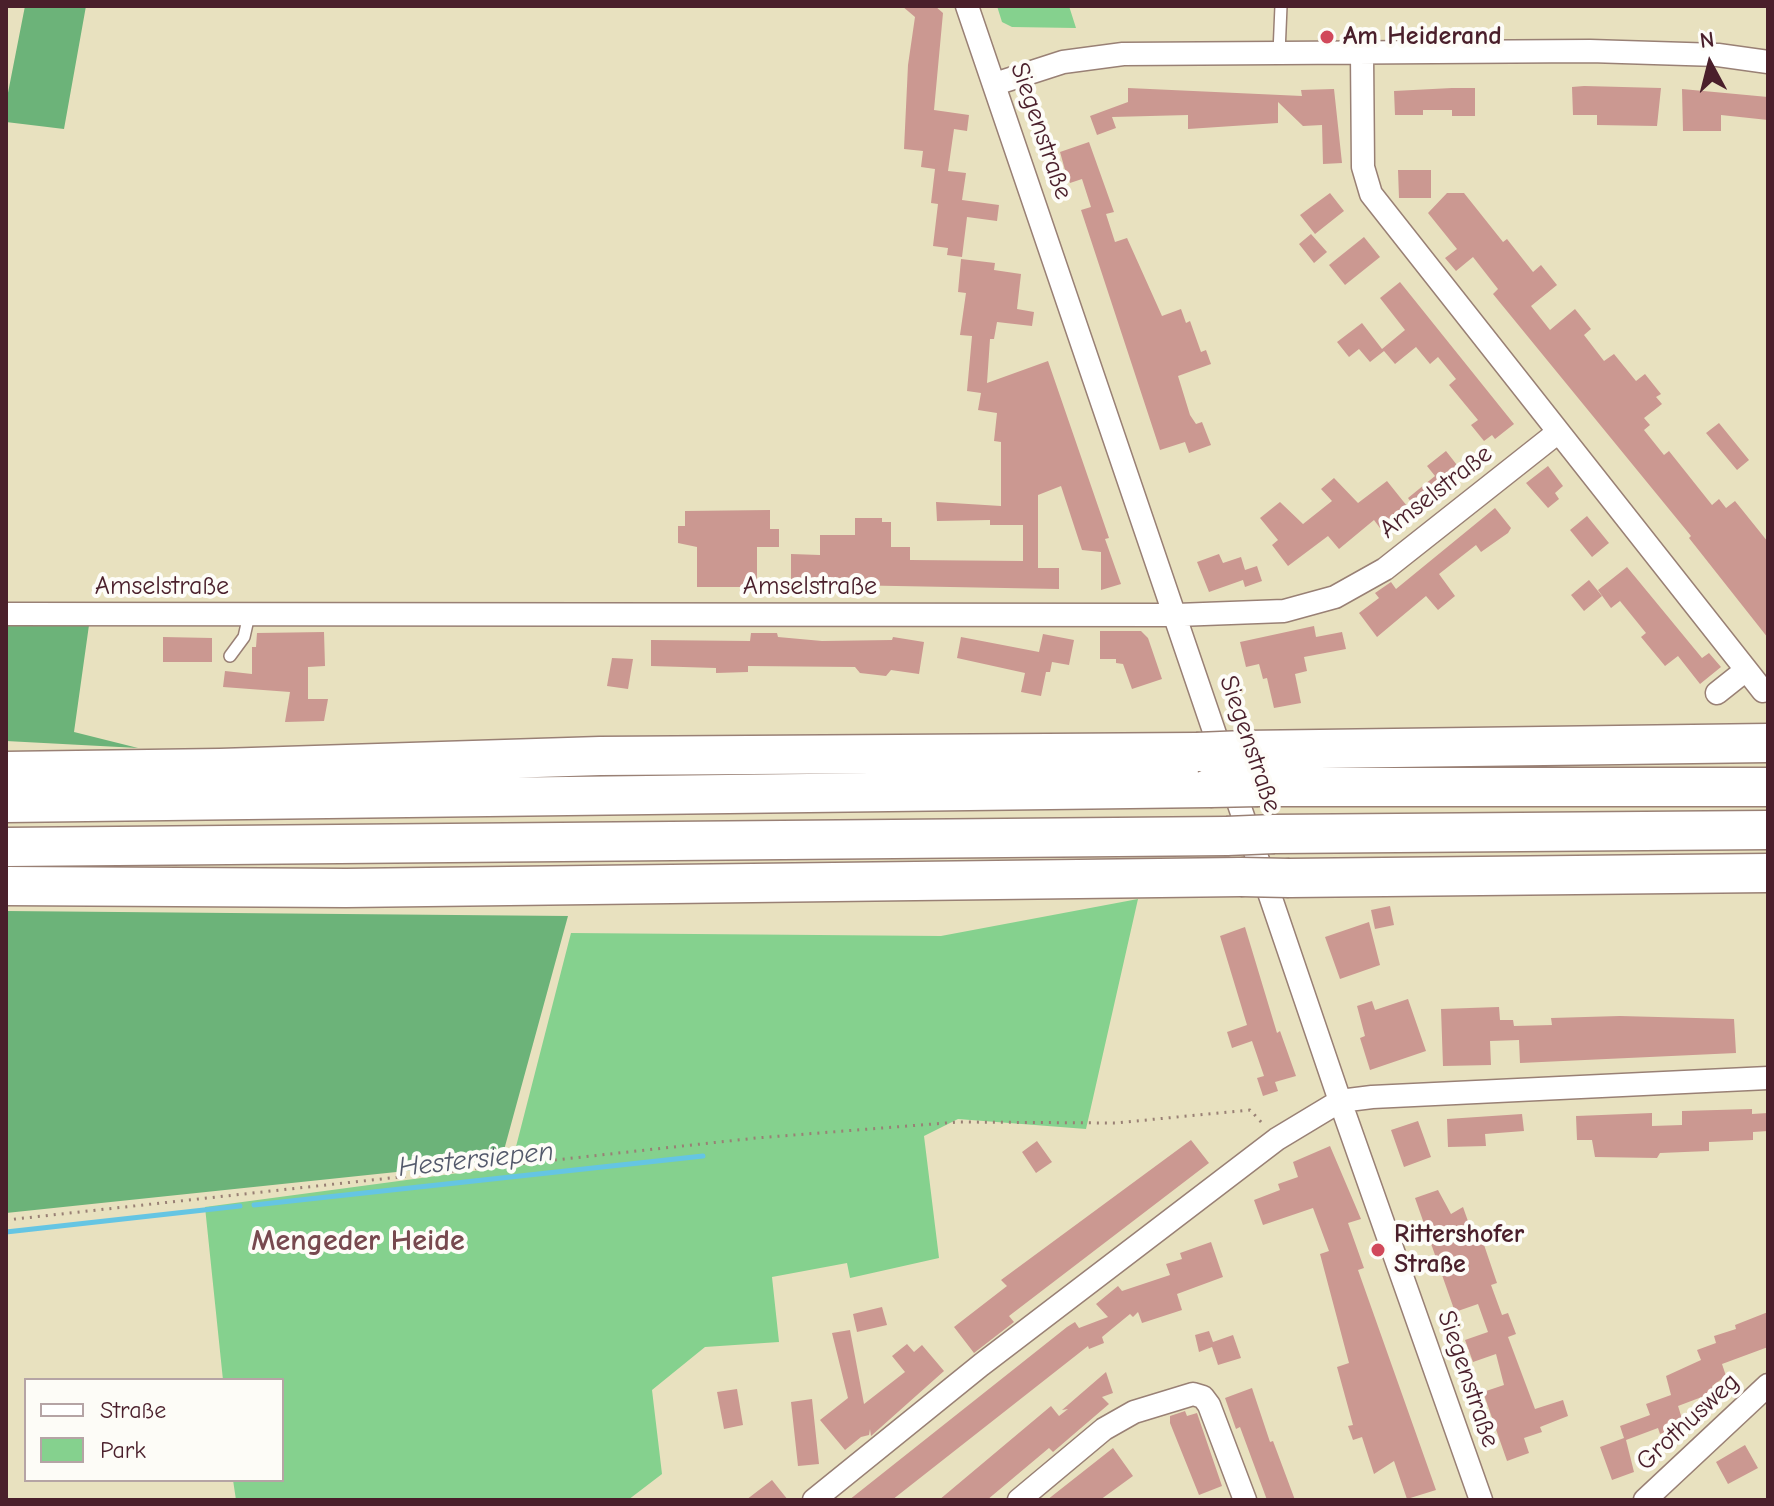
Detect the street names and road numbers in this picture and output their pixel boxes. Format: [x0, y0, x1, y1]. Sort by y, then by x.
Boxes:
street label: Siegenstraße [1003, 58, 1079, 204]
street label: Amselstraße [1373, 438, 1499, 546]
street label: Amselstraße [95, 571, 229, 603]
street label: Amselstraße [743, 571, 877, 603]
street label: Siegenstraße [1212, 671, 1288, 817]
street label: Siegenstraße [1430, 1306, 1506, 1452]
street label: Grothusweg [1630, 1366, 1746, 1478]

